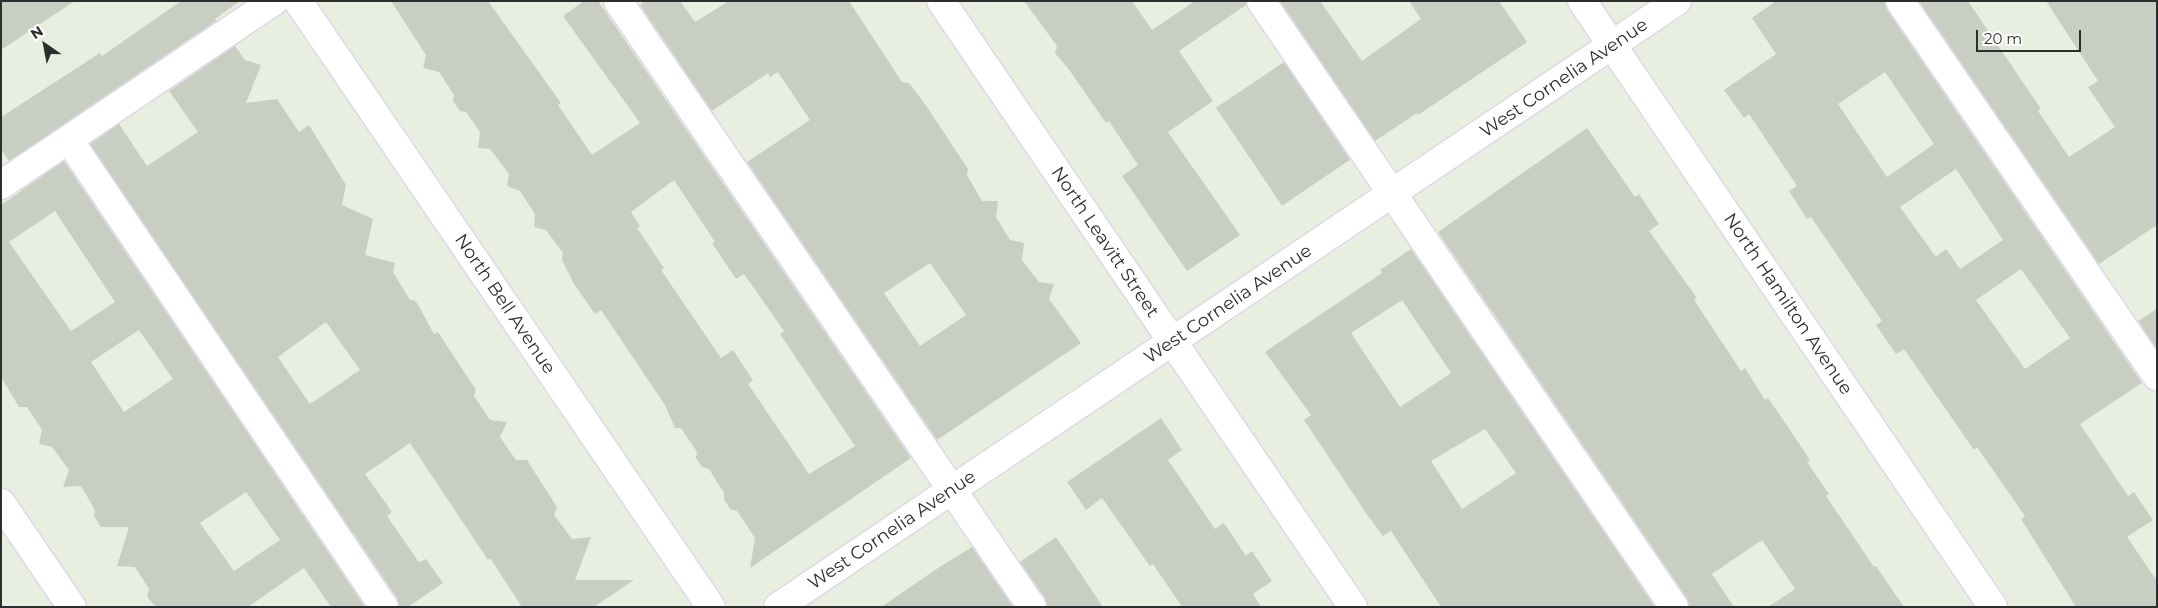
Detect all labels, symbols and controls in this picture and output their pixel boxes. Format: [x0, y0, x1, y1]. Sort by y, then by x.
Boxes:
street label: West Cornelia Avenue [1476, 14, 1652, 142]
north arrow [20, 20, 70, 70]
scale bar [1978, 20, 2083, 52]
text: N [27, 22, 46, 43]
text: 20 m [1984, 29, 2022, 48]
street label: North Leavitt Street [1047, 163, 1163, 321]
street label: North Hamilton Avenue [1719, 209, 1857, 399]
street label: North Bell Avenue [450, 230, 560, 378]
street label: West Cornelia Avenue [1140, 240, 1316, 368]
street label: West Cornelia Avenue [804, 466, 980, 594]

